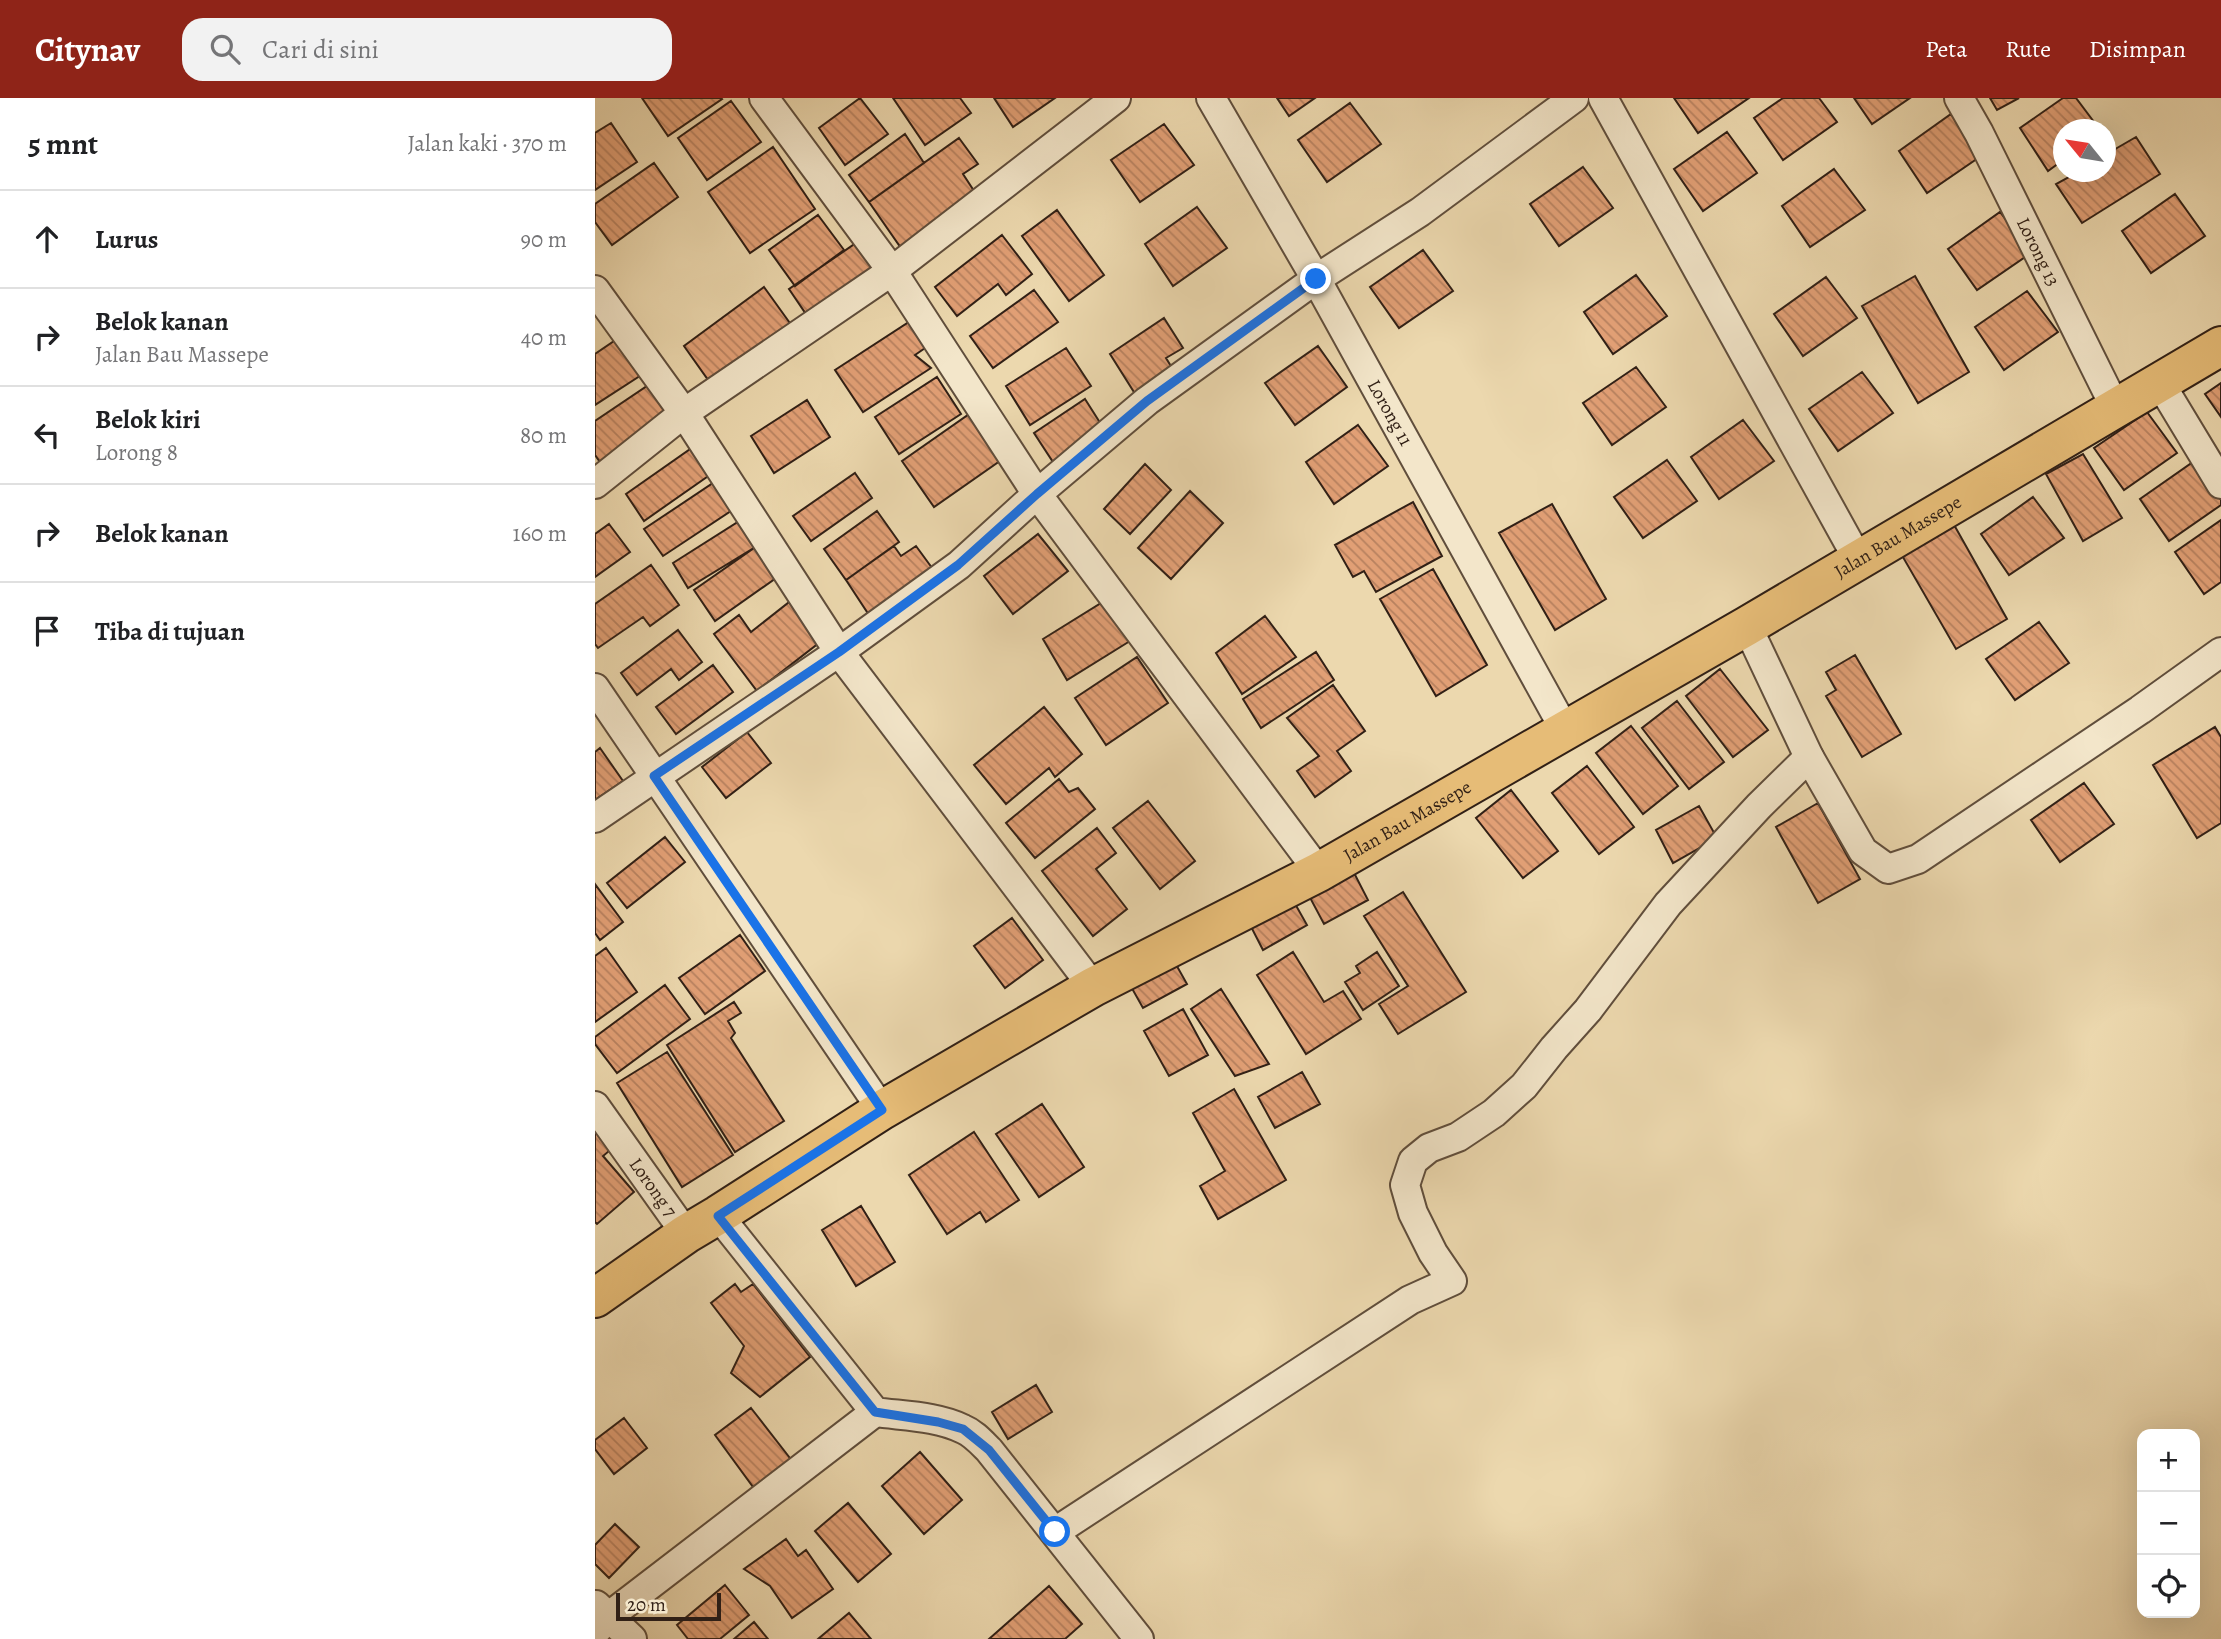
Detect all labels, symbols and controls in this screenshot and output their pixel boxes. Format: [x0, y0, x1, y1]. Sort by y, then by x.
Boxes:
search box [182, 18, 672, 81]
text: Citynav [35, 27, 140, 72]
icon: search [206, 30, 244, 68]
text: Cari di sini [262, 32, 379, 67]
text: Peta [1925, 33, 1967, 65]
text: Rute [2005, 33, 2051, 65]
text: Disimpan [2089, 33, 2186, 65]
north arrow [2053, 119, 2116, 182]
text: 5 mnt [28, 124, 98, 164]
text: Jalan kaki · 370 m [408, 128, 567, 159]
street label: Lorong 13 [2010, 213, 2066, 291]
icon: ahead [28, 220, 66, 258]
text: Lurus [95, 222, 158, 257]
text: 90 m [521, 224, 567, 255]
route end [1300, 263, 1331, 294]
text: Belok kanan [95, 304, 229, 339]
icon: right [28, 318, 66, 356]
text: 40 m [521, 322, 567, 353]
text: Jalan Bau Massepe [95, 339, 269, 370]
street label: Lorong 11 [1361, 375, 1419, 451]
text: Belok kiri [95, 402, 201, 437]
icon: left [28, 416, 66, 454]
text: 80 m [520, 420, 567, 451]
text: Lorong 8 [95, 437, 178, 468]
street label: Jalan Bau Massepe [1830, 489, 1966, 585]
icon: right [28, 514, 66, 552]
text: Belok kanan [95, 516, 229, 551]
text: 160 m [513, 518, 567, 549]
icon: arrive [28, 612, 66, 650]
text: Tiba di tujuan [95, 614, 245, 649]
street label: Jalan Bau Massepe [1339, 774, 1476, 868]
street label: Lorong 7 [623, 1153, 683, 1223]
map controls [2137, 1429, 2200, 1618]
button: + [2137, 1429, 2200, 1492]
button: − [2137, 1492, 2200, 1555]
route start [1039, 1516, 1070, 1547]
button: locate [2137, 1555, 2200, 1618]
scale bar [616, 1590, 721, 1622]
text: 20 m [627, 1592, 666, 1618]

